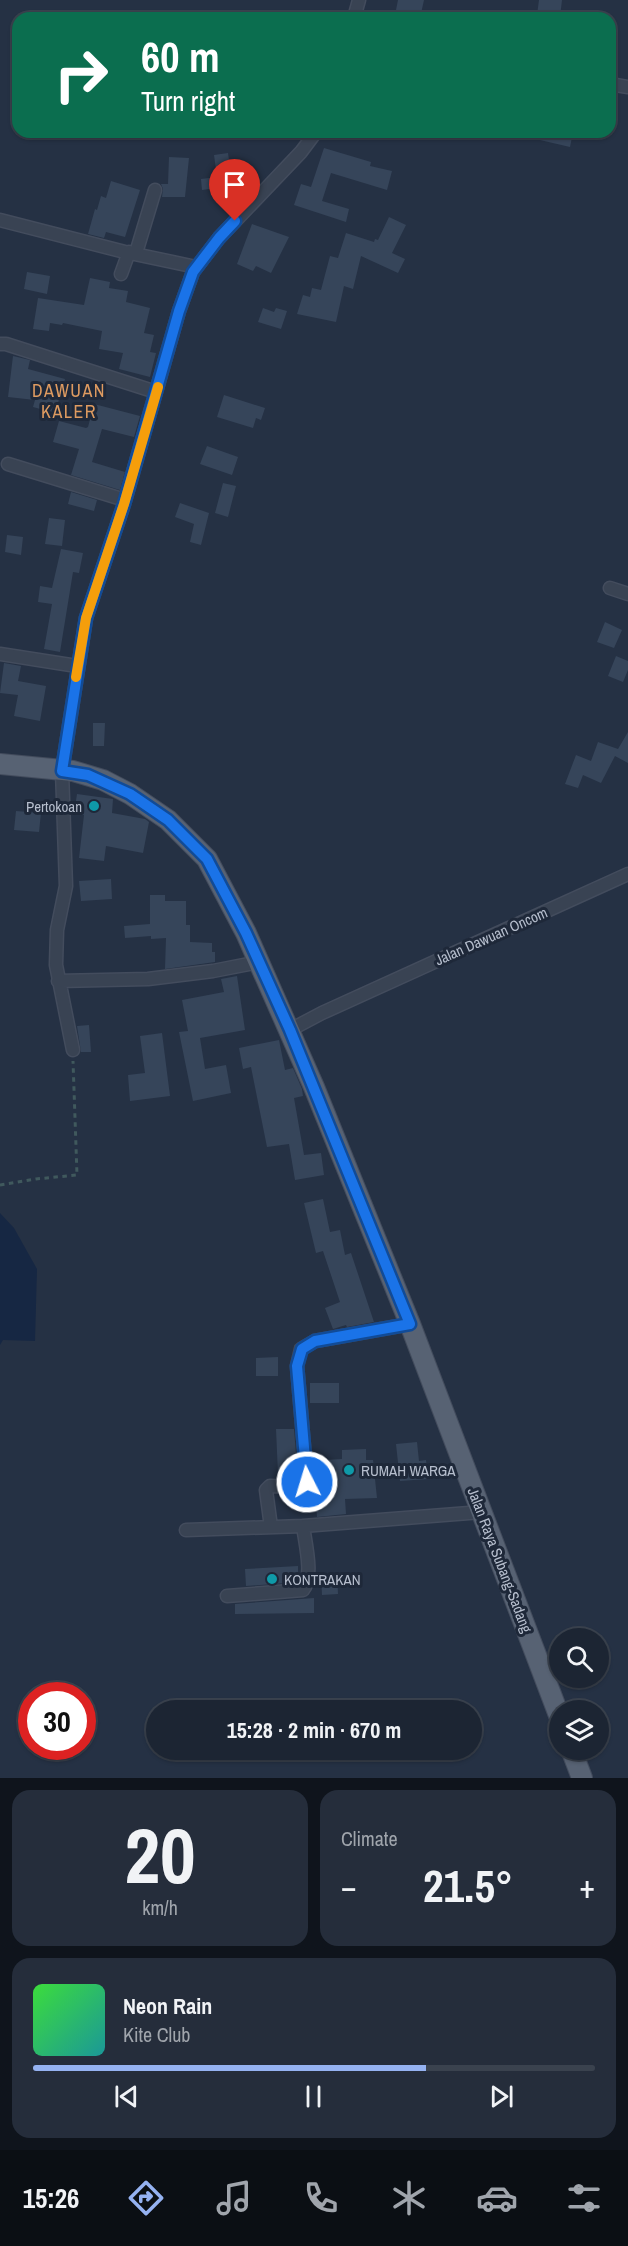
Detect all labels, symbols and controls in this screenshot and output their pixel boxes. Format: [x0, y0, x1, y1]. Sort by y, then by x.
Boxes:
text: 60 m [141, 29, 220, 85]
icon: right [42, 36, 120, 114]
text: Turn right [141, 83, 235, 119]
pin [209, 159, 260, 221]
icon: arrive [218, 168, 251, 201]
district label: DAWUAN KALER [32, 378, 106, 424]
place label: Pertokoan [26, 796, 82, 817]
marker: Pertokoan [87, 799, 101, 813]
street label: Jalan Dawuan Oncom [431, 902, 551, 970]
position arrow [275, 1450, 339, 1514]
place label: RUMAH WARGA [361, 1460, 456, 1481]
marker: RUMAH WARGA [342, 1463, 356, 1477]
street label: Jalan Raya Subang-Sadang [463, 1484, 537, 1636]
place label: KONTRAKAN [284, 1569, 361, 1590]
marker: KONTRAKAN [265, 1572, 279, 1586]
map controls [549, 1628, 609, 1760]
button: search [549, 1628, 609, 1688]
speed limit sign: 30 [18, 1682, 96, 1760]
button: layers [549, 1700, 609, 1760]
text: 15:28 · 2 min · 670 m [227, 1715, 401, 1745]
text: 20 [124, 1802, 196, 1907]
text: Climate [341, 1825, 398, 1852]
text: 21.5° [423, 1855, 513, 1916]
text: − [341, 1864, 357, 1908]
text: + [579, 1864, 595, 1908]
text: km/h [142, 1894, 178, 1921]
text: Neon Rain [123, 1991, 212, 2021]
text: Kite Club [123, 2021, 190, 2048]
icon: previous [110, 2080, 143, 2113]
icon: pause [297, 2080, 330, 2113]
icon: next [485, 2080, 518, 2113]
icon: directions [125, 2177, 167, 2219]
icon: music [213, 2177, 255, 2219]
icon: phone [300, 2177, 342, 2219]
icon: climate [388, 2177, 430, 2219]
icon: car [476, 2177, 518, 2219]
icon: filters [563, 2177, 605, 2219]
text: 15:26 [23, 2180, 79, 2216]

